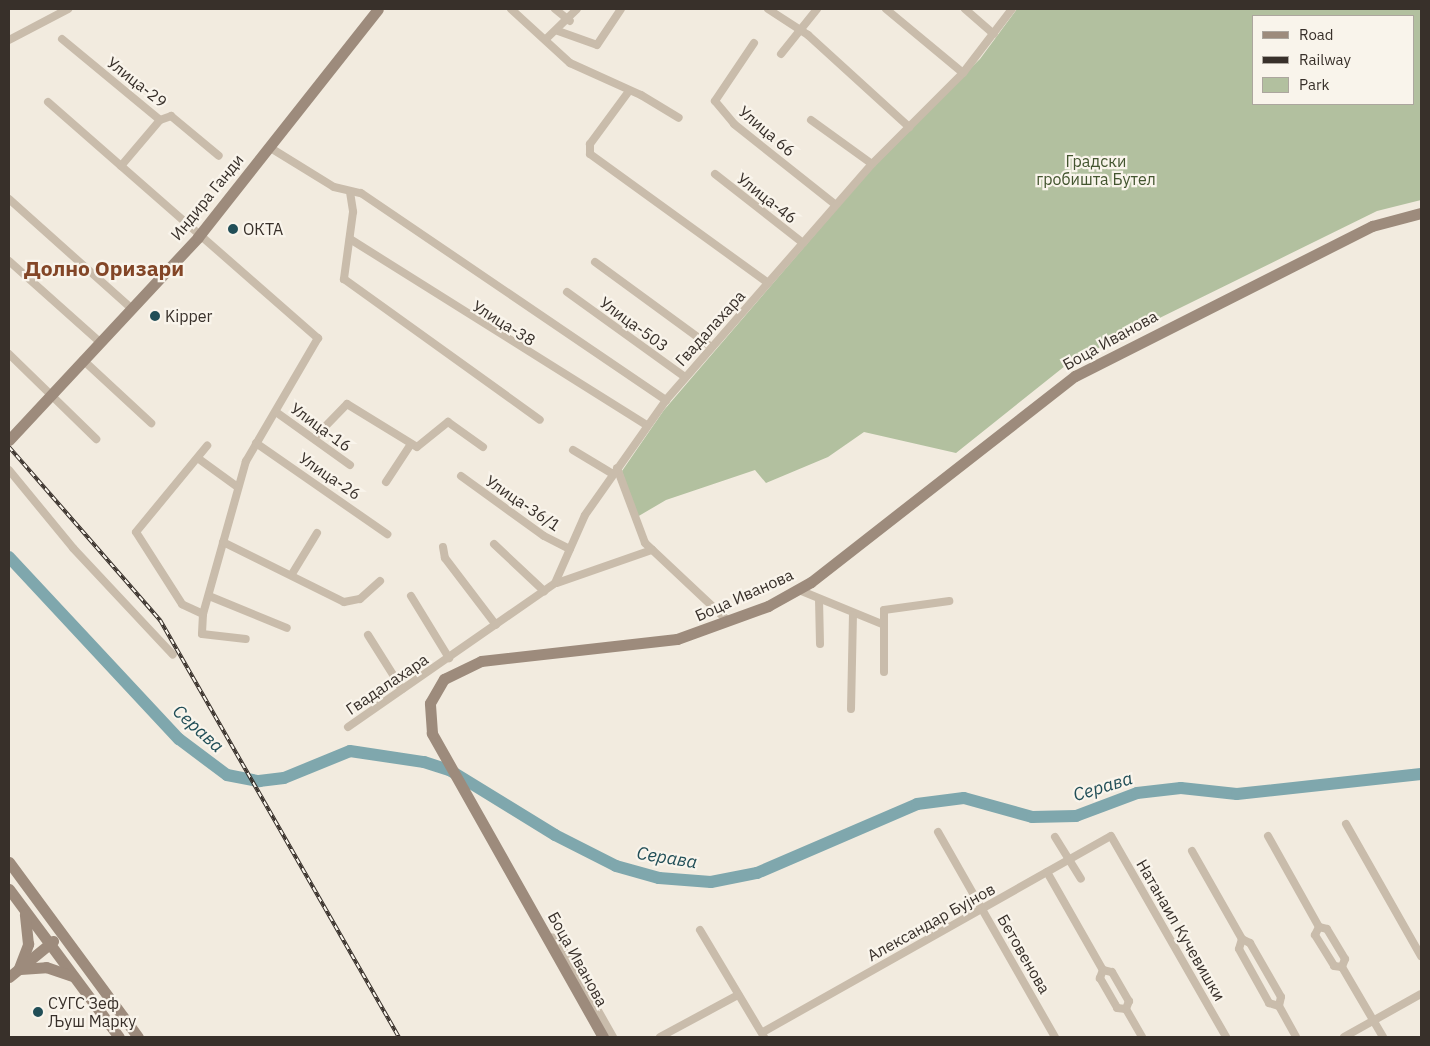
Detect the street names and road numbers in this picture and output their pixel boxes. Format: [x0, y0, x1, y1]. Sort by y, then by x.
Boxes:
street label: Улица-29 [103, 53, 171, 111]
street label: Улица 66 [735, 102, 799, 160]
street label: Индира Ганди [167, 150, 247, 244]
street label: Улица-46 [733, 169, 801, 227]
street label: Гвадалахара [671, 286, 749, 370]
street label: Улица-503 [596, 293, 672, 355]
street label: Улица-38 [469, 296, 539, 350]
street label: Боца Иванова [1059, 306, 1161, 374]
street label: Улица-16 [287, 398, 355, 456]
street label: Улица-26 [295, 448, 365, 504]
street label: Улица-36/1 [482, 471, 564, 535]
street label: Боца Иванова [692, 565, 796, 625]
street label: Гвадалахара [342, 649, 432, 719]
street label: Натанаил Кучевишки [1133, 856, 1229, 1004]
street label: Александар Бујнов [864, 879, 998, 965]
street label: Боца Иванова [544, 908, 612, 1010]
street label: Бетовенова [994, 911, 1054, 997]

